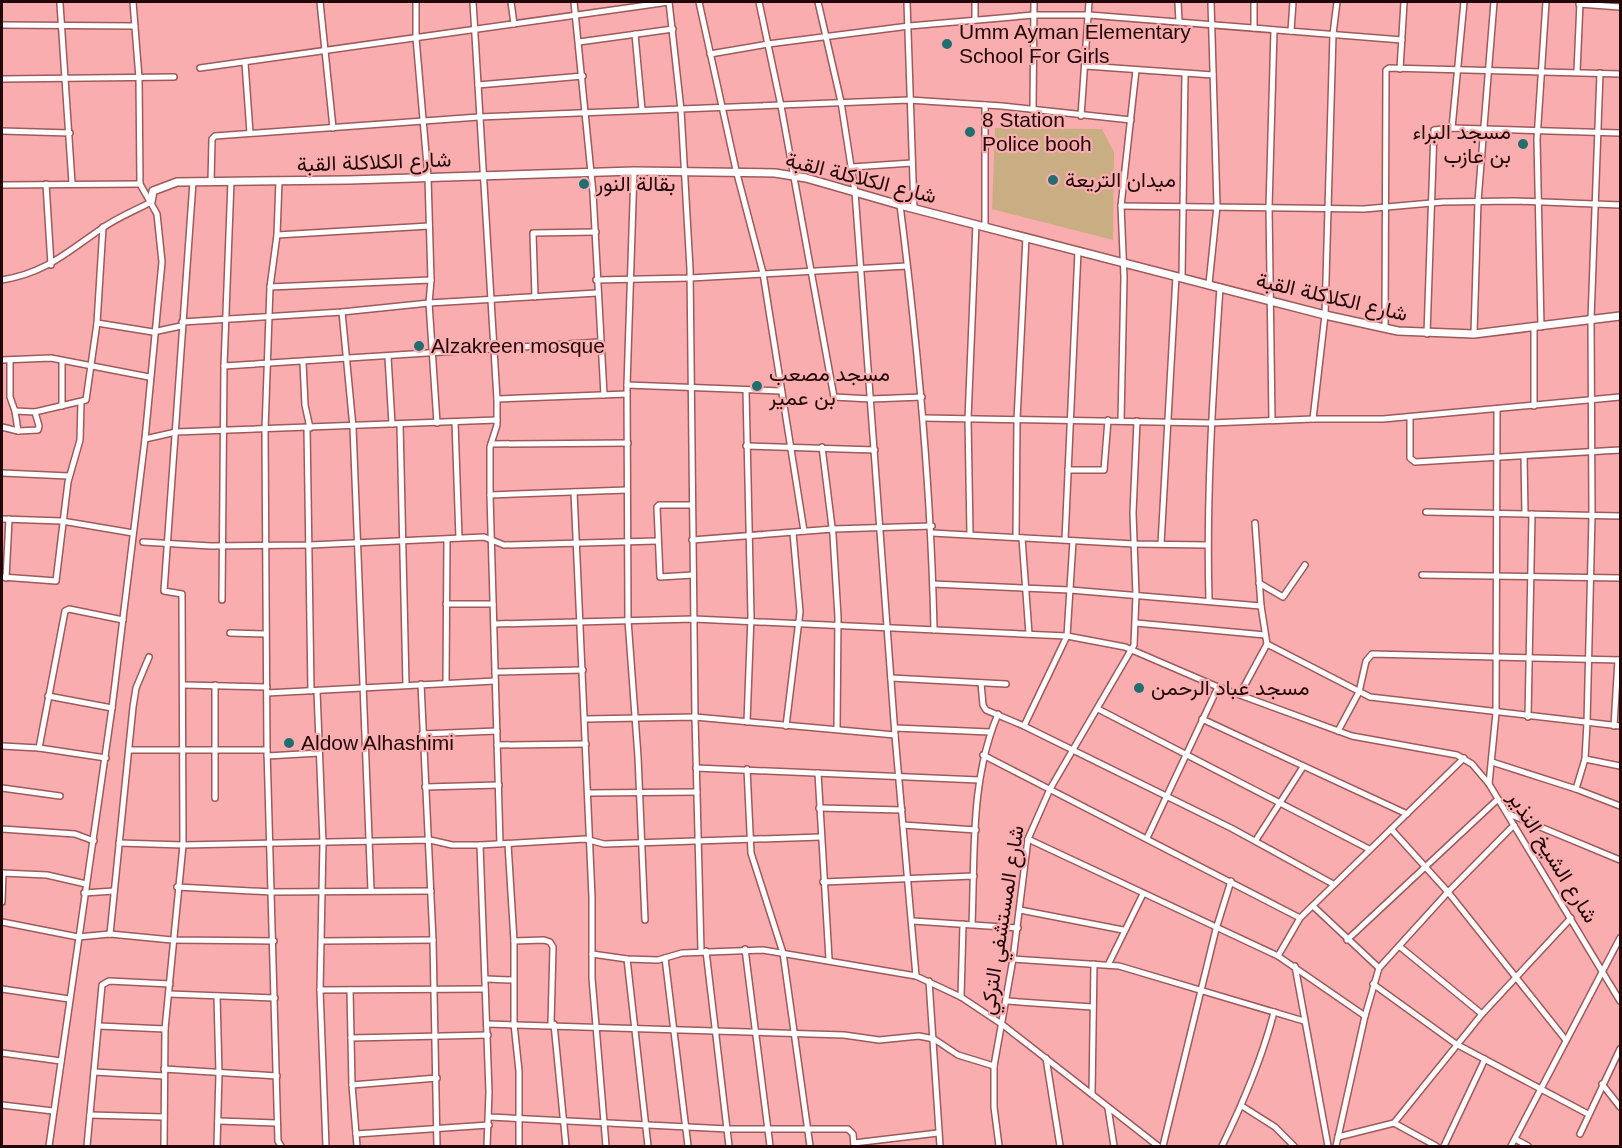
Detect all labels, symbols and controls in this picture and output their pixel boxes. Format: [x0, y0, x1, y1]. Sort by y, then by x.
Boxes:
place label: Umm Ayman Elementary School For Girls [959, 20, 1191, 67]
marker: Umm Ayman Elementary School For Girls [940, 37, 954, 51]
place label: 8 Station Police booh [982, 108, 1092, 155]
place label: مسجد البراء بن عازب [1413, 120, 1511, 169]
marker: 8 Station Police booh [963, 125, 977, 139]
marker: مسجد البراء بن عازب [1516, 137, 1530, 151]
street label: شارع الكلاكلة القبة [296, 147, 452, 179]
street label: شارع الكلاكلة القبة [783, 148, 939, 210]
place label: ميدان التريعة [1065, 168, 1176, 193]
place label: بقالة النور [595, 172, 675, 197]
marker: ميدان التريعة [1046, 173, 1060, 187]
marker: بقالة النور [577, 177, 591, 191]
street label: شارع الكلاكلة القبة [1254, 268, 1410, 328]
place label: Alzakreen mosque [431, 334, 605, 357]
marker: Alzakreen mosque [412, 339, 426, 353]
place label: مسجد مصعب بن عمير [768, 362, 890, 411]
marker: مسجد مصعب بن عمير [750, 379, 764, 393]
place label: مسجد عباد الرحمن [1151, 676, 1310, 701]
marker: مسجد عباد الرحمن [1132, 681, 1146, 695]
place label: Aldow Alhashimi [301, 731, 454, 754]
marker: Aldow Alhashimi [282, 736, 296, 750]
street label: شارع الشيخ النذير [1501, 786, 1603, 928]
street label: شارع المستشفي التركي [975, 824, 1034, 1017]

